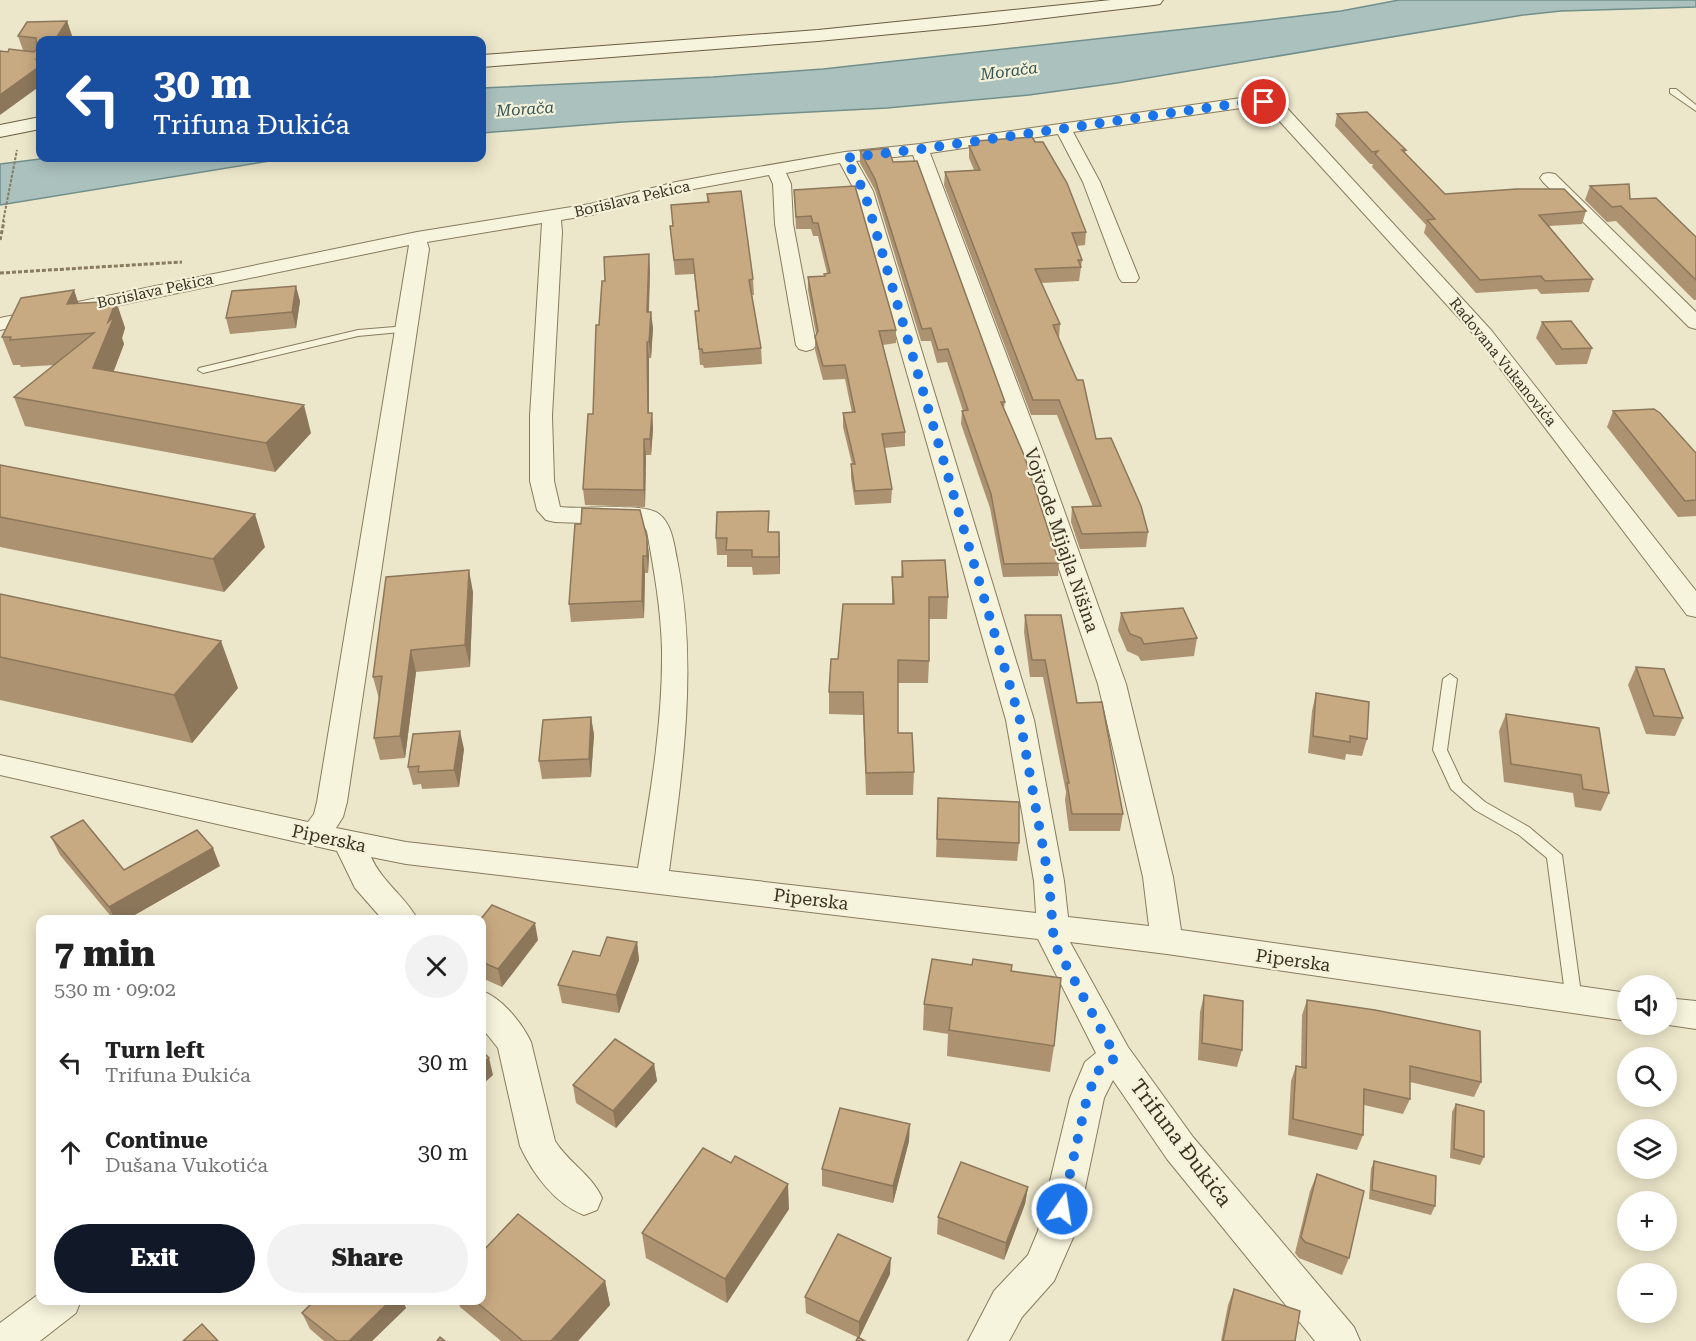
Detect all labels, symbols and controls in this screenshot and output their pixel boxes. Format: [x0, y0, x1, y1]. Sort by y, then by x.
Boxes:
water label: Morača [978, 58, 1039, 84]
text: 30 m [153, 59, 251, 108]
icon: left [54, 60, 132, 138]
pin [1238, 76, 1289, 127]
icon: arrive [1247, 85, 1280, 118]
water label: Morača [494, 97, 555, 121]
text: Trifuna Đukića [153, 109, 350, 141]
street label: Borislava Pekica [572, 177, 692, 221]
street label: Borislava Pekica [95, 270, 215, 312]
street label: Radovana Vukanovića [1446, 294, 1560, 430]
street label: Vojvode Mijajla Nišina [1020, 445, 1104, 635]
street label: Piperska [290, 820, 368, 856]
street label: Piperska [772, 884, 850, 914]
text: 7 min [54, 933, 155, 975]
button: close [405, 935, 468, 998]
street label: Piperska [1254, 944, 1332, 976]
map controls [1617, 975, 1677, 1323]
button: sound [1617, 975, 1677, 1035]
text: 530 m · 09:02 [54, 977, 176, 1001]
text: Turn left [105, 1038, 205, 1063]
icon: left [54, 1046, 87, 1079]
button: search [1617, 1047, 1677, 1107]
text: 30 m [418, 1050, 468, 1075]
text: Trifuna Đukića [105, 1063, 251, 1087]
street label: Trifuna Đukića [1125, 1075, 1237, 1212]
button: layers [1617, 1119, 1677, 1179]
text: Continue [105, 1128, 208, 1153]
icon: ahead [54, 1136, 87, 1169]
text: 30 m [418, 1140, 468, 1165]
text: Dušana Vukotića [105, 1153, 268, 1177]
position arrow [1030, 1177, 1094, 1241]
button: + [1617, 1191, 1677, 1251]
button: Exit [54, 1224, 255, 1293]
button: Share [267, 1224, 468, 1293]
button: − [1617, 1263, 1677, 1323]

